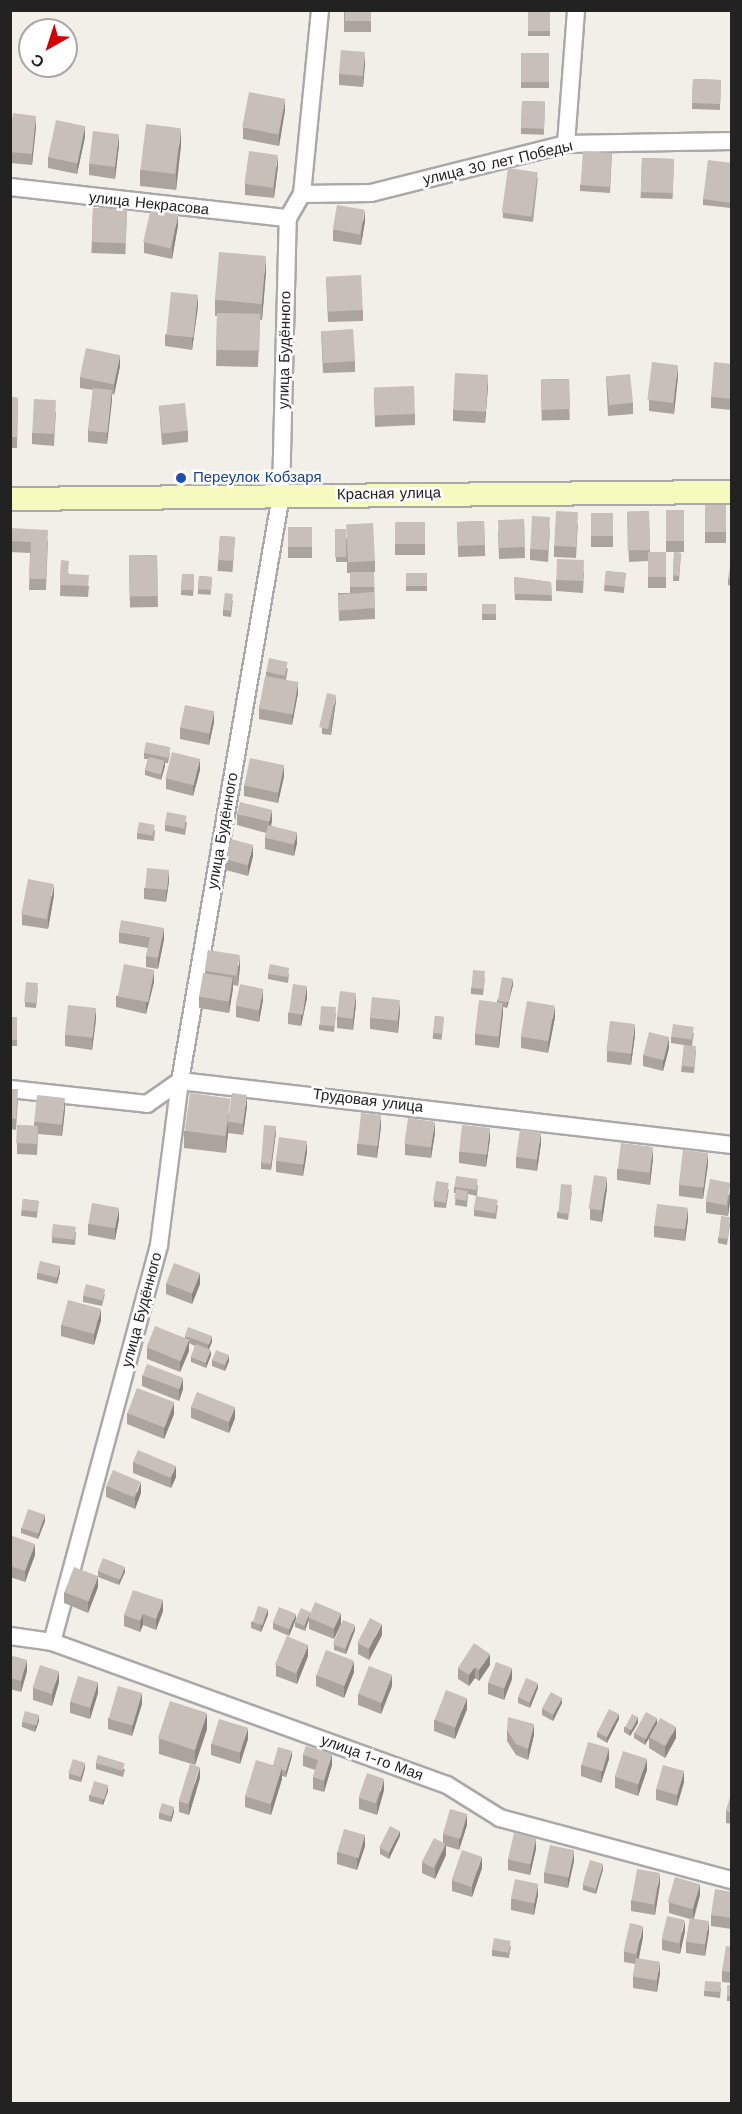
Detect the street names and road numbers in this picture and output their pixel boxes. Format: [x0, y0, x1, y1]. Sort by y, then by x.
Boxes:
street label: улица 30 лет Победы [421, 137, 575, 189]
street label: улица Некрасова [88, 189, 210, 219]
street label: улица Будённого [275, 291, 295, 409]
street label: Красная улица [337, 484, 441, 504]
street label: улица Будённого [204, 771, 242, 891]
street label: Трудовая улица [312, 1085, 424, 1117]
street label: улица Будённого [118, 1251, 166, 1369]
street label: улица 1-го Мая [318, 1731, 426, 1785]

